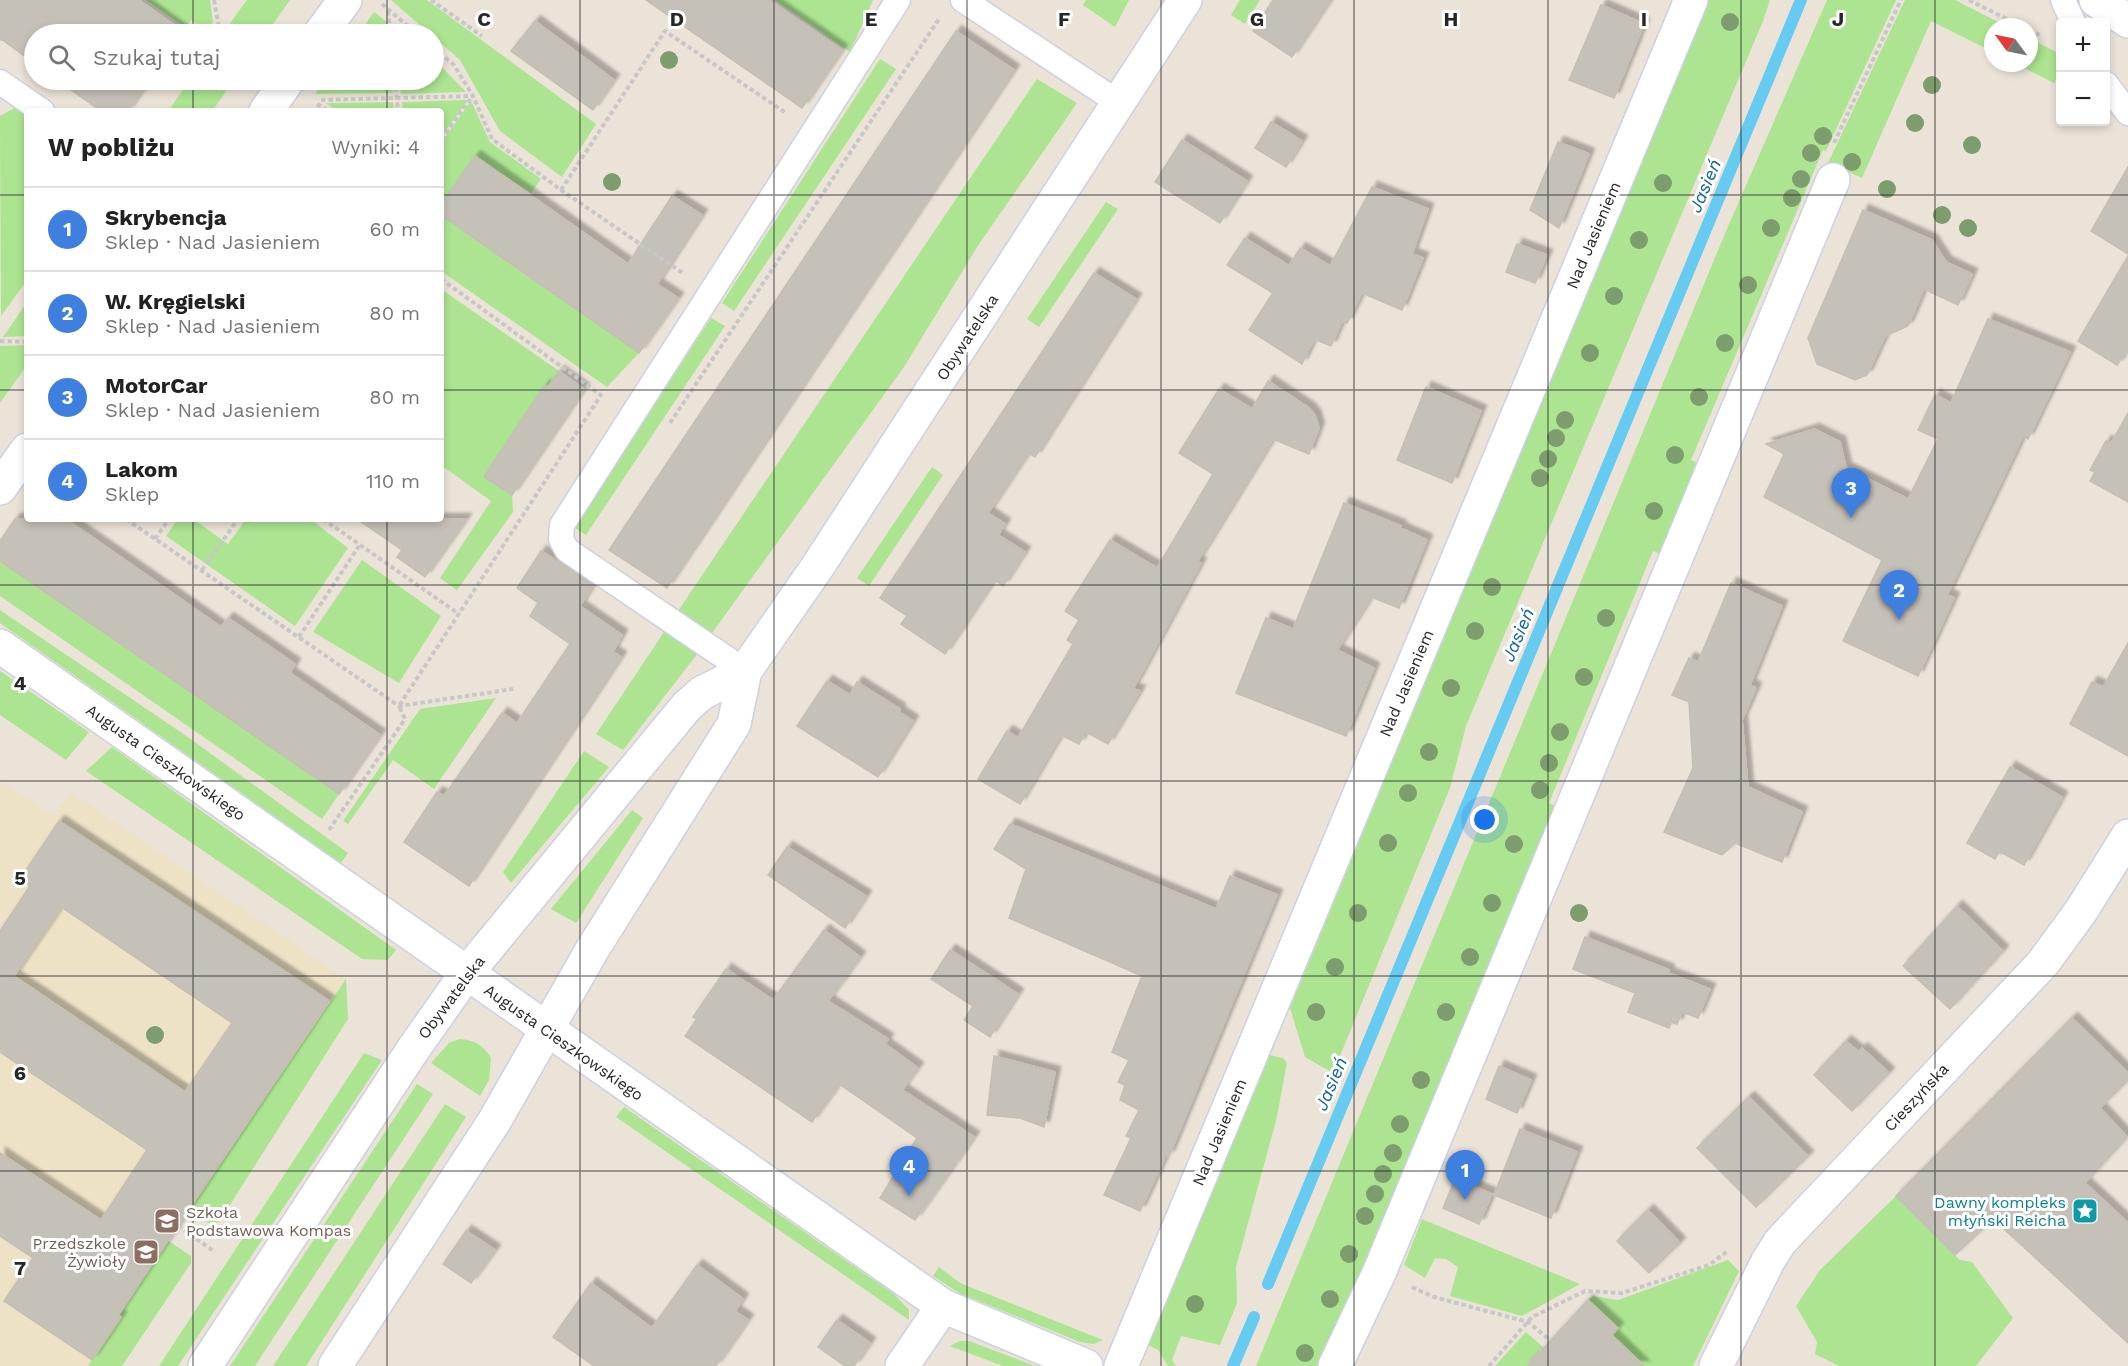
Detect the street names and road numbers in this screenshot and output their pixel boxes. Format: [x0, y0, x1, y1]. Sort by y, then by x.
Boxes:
street label: Nad Jasieniem [1562, 179, 1625, 291]
street label: Obywatelska [932, 291, 1002, 384]
street label: Nad Jasieniem [1375, 627, 1438, 739]
street label: Augusta Cieszkowskiego [83, 700, 249, 825]
street label: Obywatelska [414, 952, 489, 1043]
street label: Augusta Cieszkowskiego [481, 980, 647, 1105]
street label: Cieszyńska [1880, 1059, 1953, 1135]
street label: Nad Jasieniem [1188, 1076, 1251, 1188]

